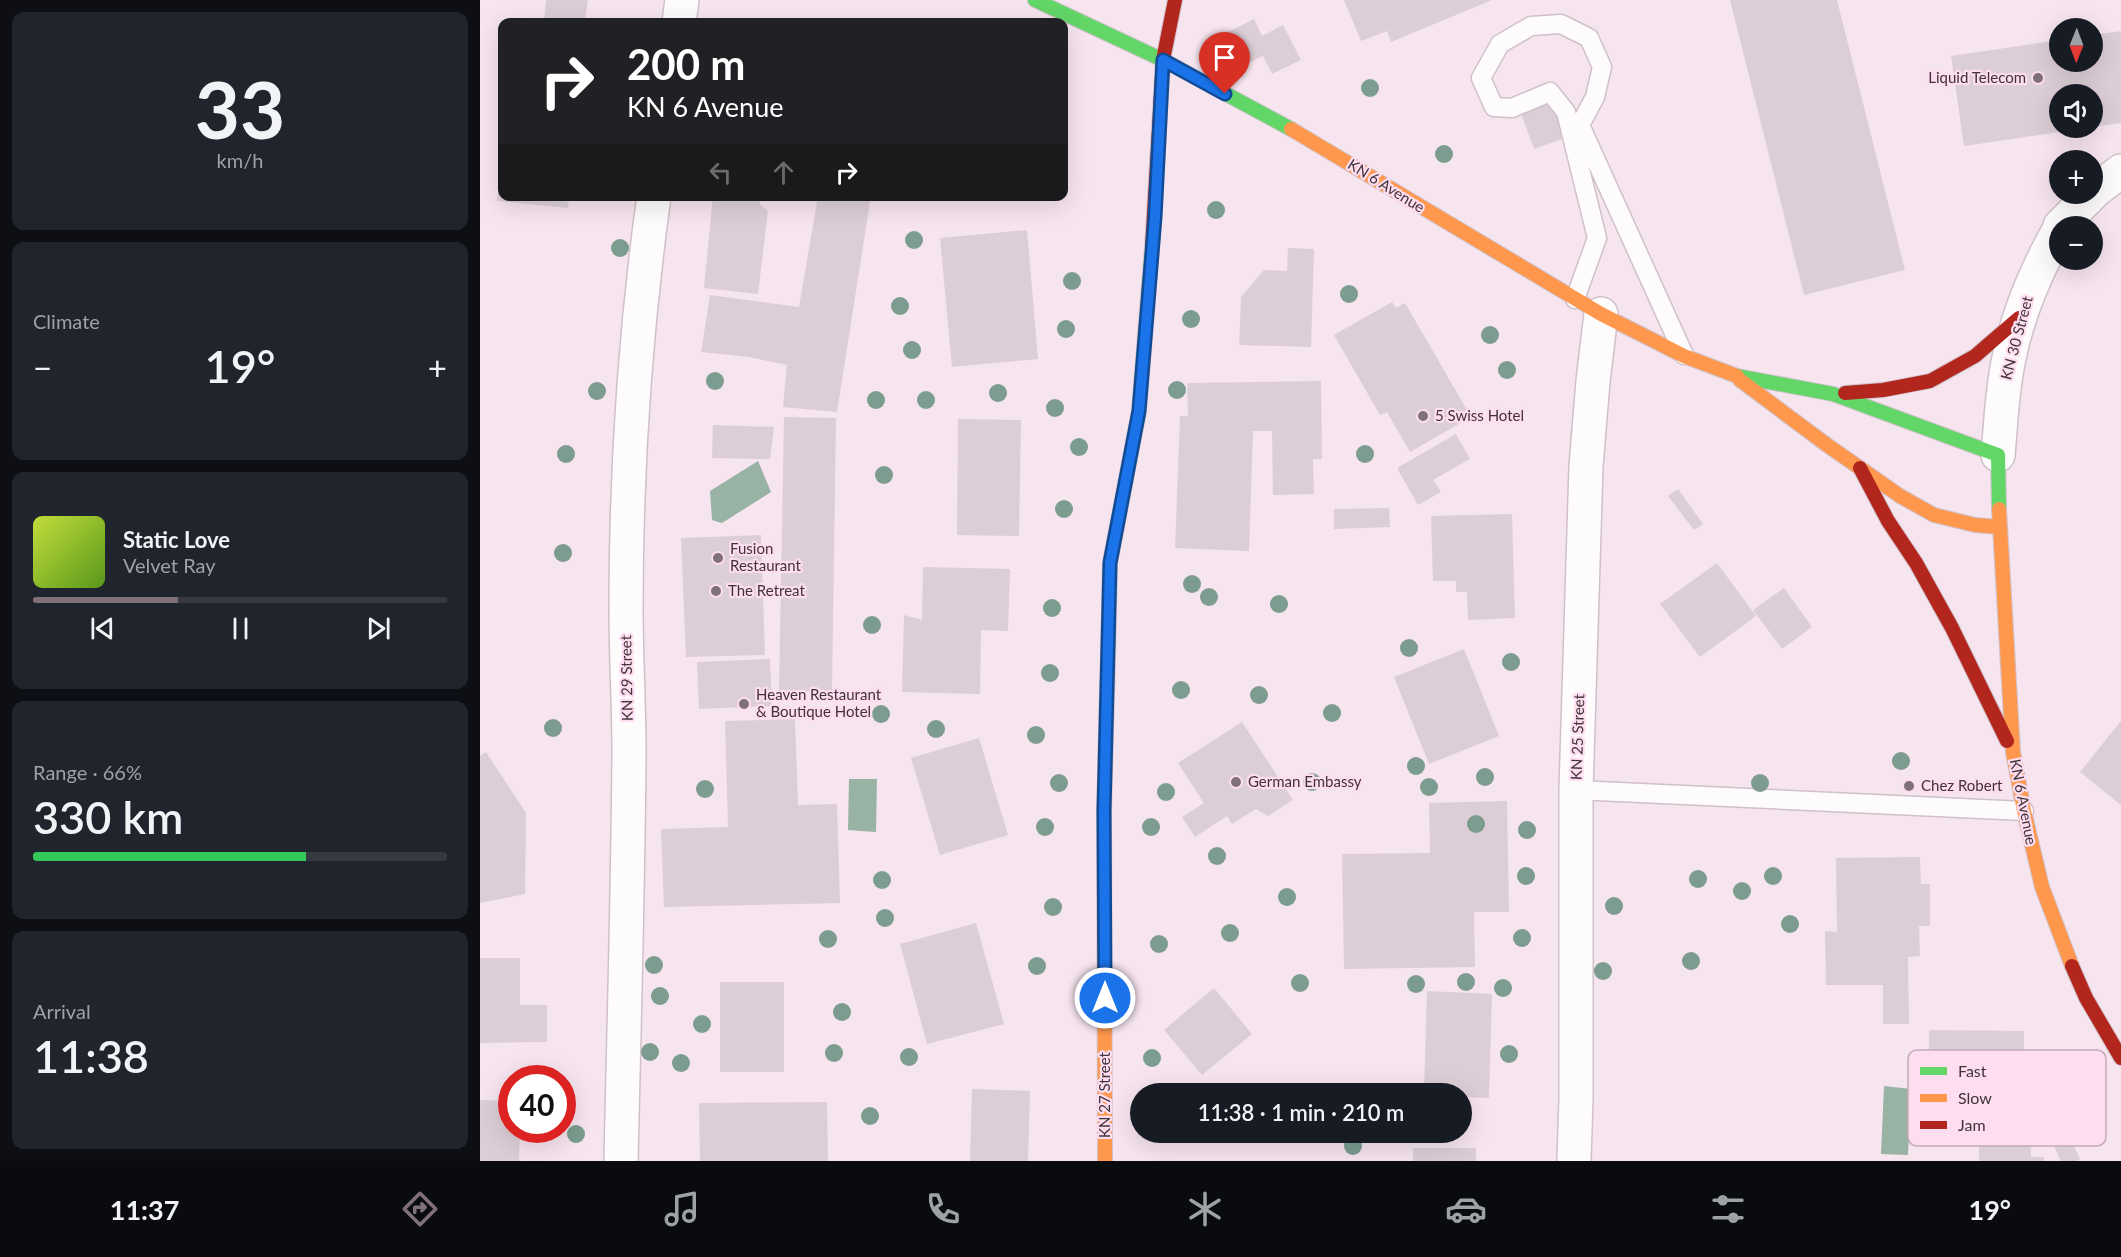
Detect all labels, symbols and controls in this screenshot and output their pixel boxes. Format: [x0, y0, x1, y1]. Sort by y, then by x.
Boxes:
north arrow [2049, 18, 2103, 72]
map controls [2049, 18, 2103, 270]
pin [1199, 32, 1250, 94]
text: 200 m [627, 39, 745, 89]
icon: arrive [1208, 41, 1241, 74]
icon: right [528, 42, 606, 120]
text: 33 [195, 62, 285, 156]
place label: Liquid Telecom [1928, 68, 2026, 86]
marker: Liquid Telecom [2031, 71, 2045, 85]
button: sound [2049, 84, 2103, 138]
text: KN 6 Avenue [627, 90, 783, 123]
text: km/h [217, 148, 263, 172]
button: + [2049, 150, 2103, 204]
street label: KN 6 Avenue [1345, 154, 1428, 216]
icon: left [704, 156, 737, 189]
icon: ahead [767, 156, 800, 189]
icon: right [830, 156, 863, 189]
button: − [2049, 216, 2103, 270]
street label: KN 30 Street [1996, 293, 2036, 382]
text: Climate [33, 309, 100, 333]
text: 19° [205, 339, 275, 393]
text: − [33, 347, 52, 387]
text: + [428, 347, 447, 387]
place label: 5 Swiss Hotel [1435, 406, 1524, 424]
marker: 5 Swiss Hotel [1416, 409, 1430, 423]
text: Static Love [123, 526, 230, 553]
place label: Fusion Restaurant [730, 539, 802, 574]
marker: Fusion Restaurant [711, 551, 725, 565]
text: Velvet Ray [123, 553, 216, 577]
place label: The Retreat [728, 581, 805, 599]
marker: The Retreat [709, 584, 723, 598]
icon: previous [86, 612, 119, 645]
icon: pause [224, 612, 257, 645]
icon: next [362, 612, 395, 645]
street label: KN 29 Street [616, 634, 636, 721]
place label: Heaven Restaurant & Boutique Hotel [756, 685, 882, 720]
street label: KN 25 Street [1567, 693, 1588, 780]
marker: Heaven Restaurant & Boutique Hotel [737, 697, 751, 711]
street label: KN 6 Avenue [2007, 757, 2041, 846]
text: Range · 66% [33, 760, 142, 784]
place label: German Embassy [1248, 772, 1362, 790]
marker: German Embassy [1229, 775, 1243, 789]
place label: Chez Robert [1921, 776, 2003, 794]
marker: Chez Robert [1902, 779, 1916, 793]
text: 330 km [33, 790, 183, 844]
position arrow [1073, 966, 1137, 1030]
text: Arrival [33, 999, 91, 1023]
text: 11:38 [33, 1029, 149, 1083]
legend [1908, 1050, 2106, 1146]
street label: KN 27 Street [1095, 1051, 1113, 1138]
text: Fast [1958, 1061, 1987, 1080]
speed limit sign: 40 [498, 1065, 576, 1143]
text: Slow [1958, 1088, 1992, 1107]
text: 11:38 · 1 min · 210 m [1198, 1099, 1404, 1126]
text: Jam [1958, 1115, 1986, 1134]
icon: directions [399, 1188, 441, 1230]
icon: music [661, 1188, 703, 1230]
icon: phone [922, 1188, 964, 1230]
icon: climate [1184, 1188, 1226, 1230]
icon: car [1445, 1188, 1487, 1230]
icon: filters [1707, 1188, 1749, 1230]
text: 11:37 [110, 1193, 179, 1226]
text: 19° [1969, 1193, 2011, 1226]

